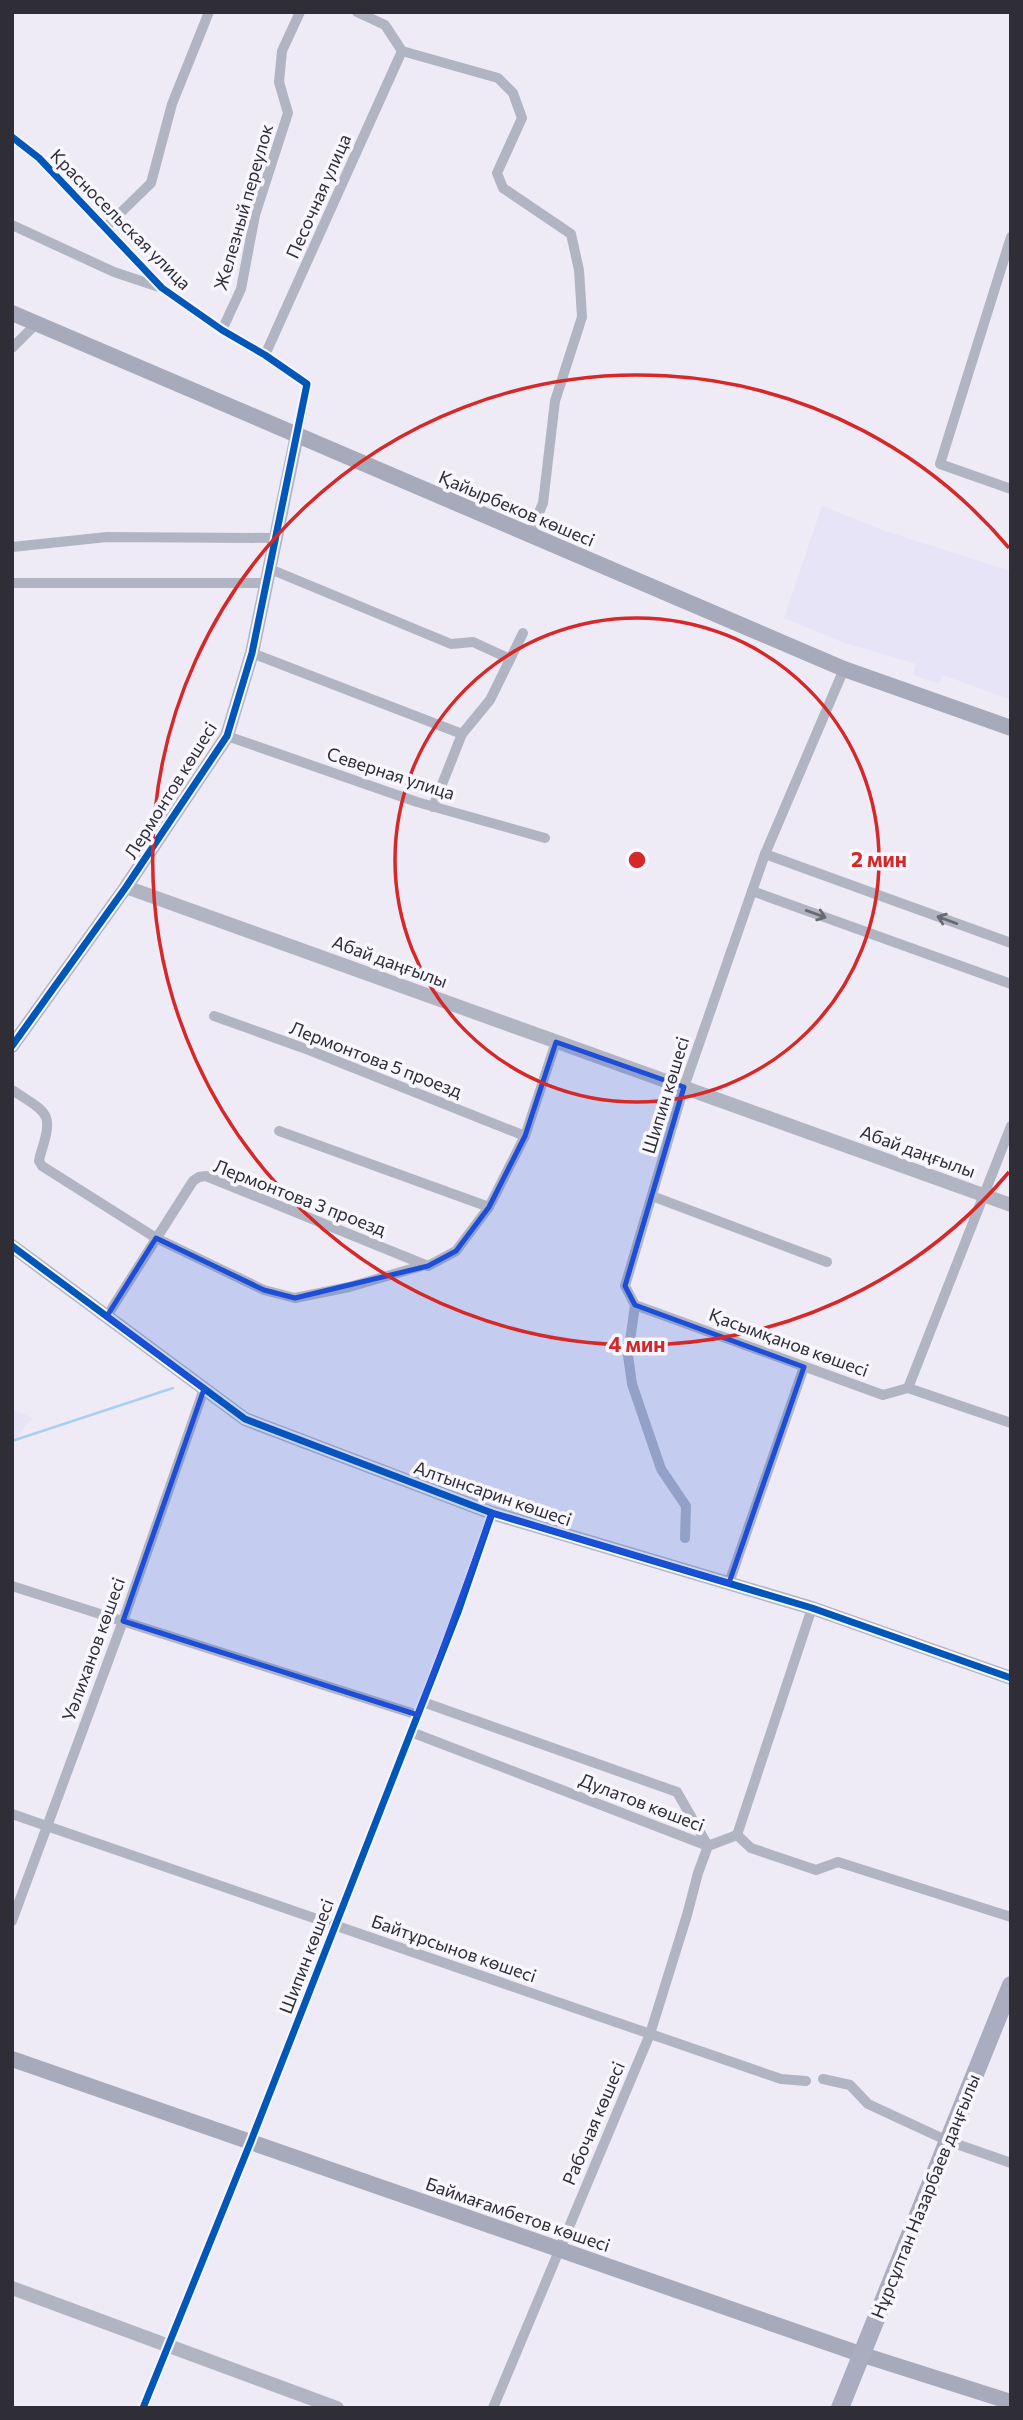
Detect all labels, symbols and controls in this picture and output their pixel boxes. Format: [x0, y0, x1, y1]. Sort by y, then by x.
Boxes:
street label: Железный переулок [209, 121, 277, 293]
street label: Песочная улица [281, 130, 355, 262]
street label: Красносельская улица [46, 144, 196, 294]
street label: Қайырбеков көшесі [436, 465, 598, 551]
street label: Лермонтов көшесі [119, 717, 221, 863]
street label: Северная улица [324, 742, 458, 804]
text: 2 мин [851, 846, 907, 871]
centre of rings [625, 848, 649, 872]
one-way arrow [805, 909, 827, 921]
one-way arrow [936, 912, 958, 925]
street label: Абай даңғылы [329, 930, 451, 992]
street label: Лермонтова 5 проезд [287, 1016, 466, 1102]
street label: Шипин көшесі [637, 1034, 693, 1156]
street label: Абай даңғылы [857, 1120, 979, 1182]
street label: Лермонтова 3 проезд [211, 1154, 390, 1240]
street label: Қасымқанов көшесі [706, 1303, 872, 1381]
text: 4 мин [609, 1331, 665, 1356]
street label: Алтынсарин көшесі [411, 1456, 575, 1530]
street label: Уәлиханов көшесі [57, 1574, 129, 1724]
street label: Дулатов көшесі [576, 1768, 708, 1836]
street label: Шипин көшесі [274, 1895, 338, 2017]
street label: Байтұрсынов көшесі [369, 1909, 539, 1987]
street label: Рабочая көшесі [557, 2058, 629, 2188]
street label: Нұрсұлтан Назарбаев даңғылы [866, 2071, 984, 2321]
street label: Баймағамбетов көшесі [423, 2172, 613, 2256]

